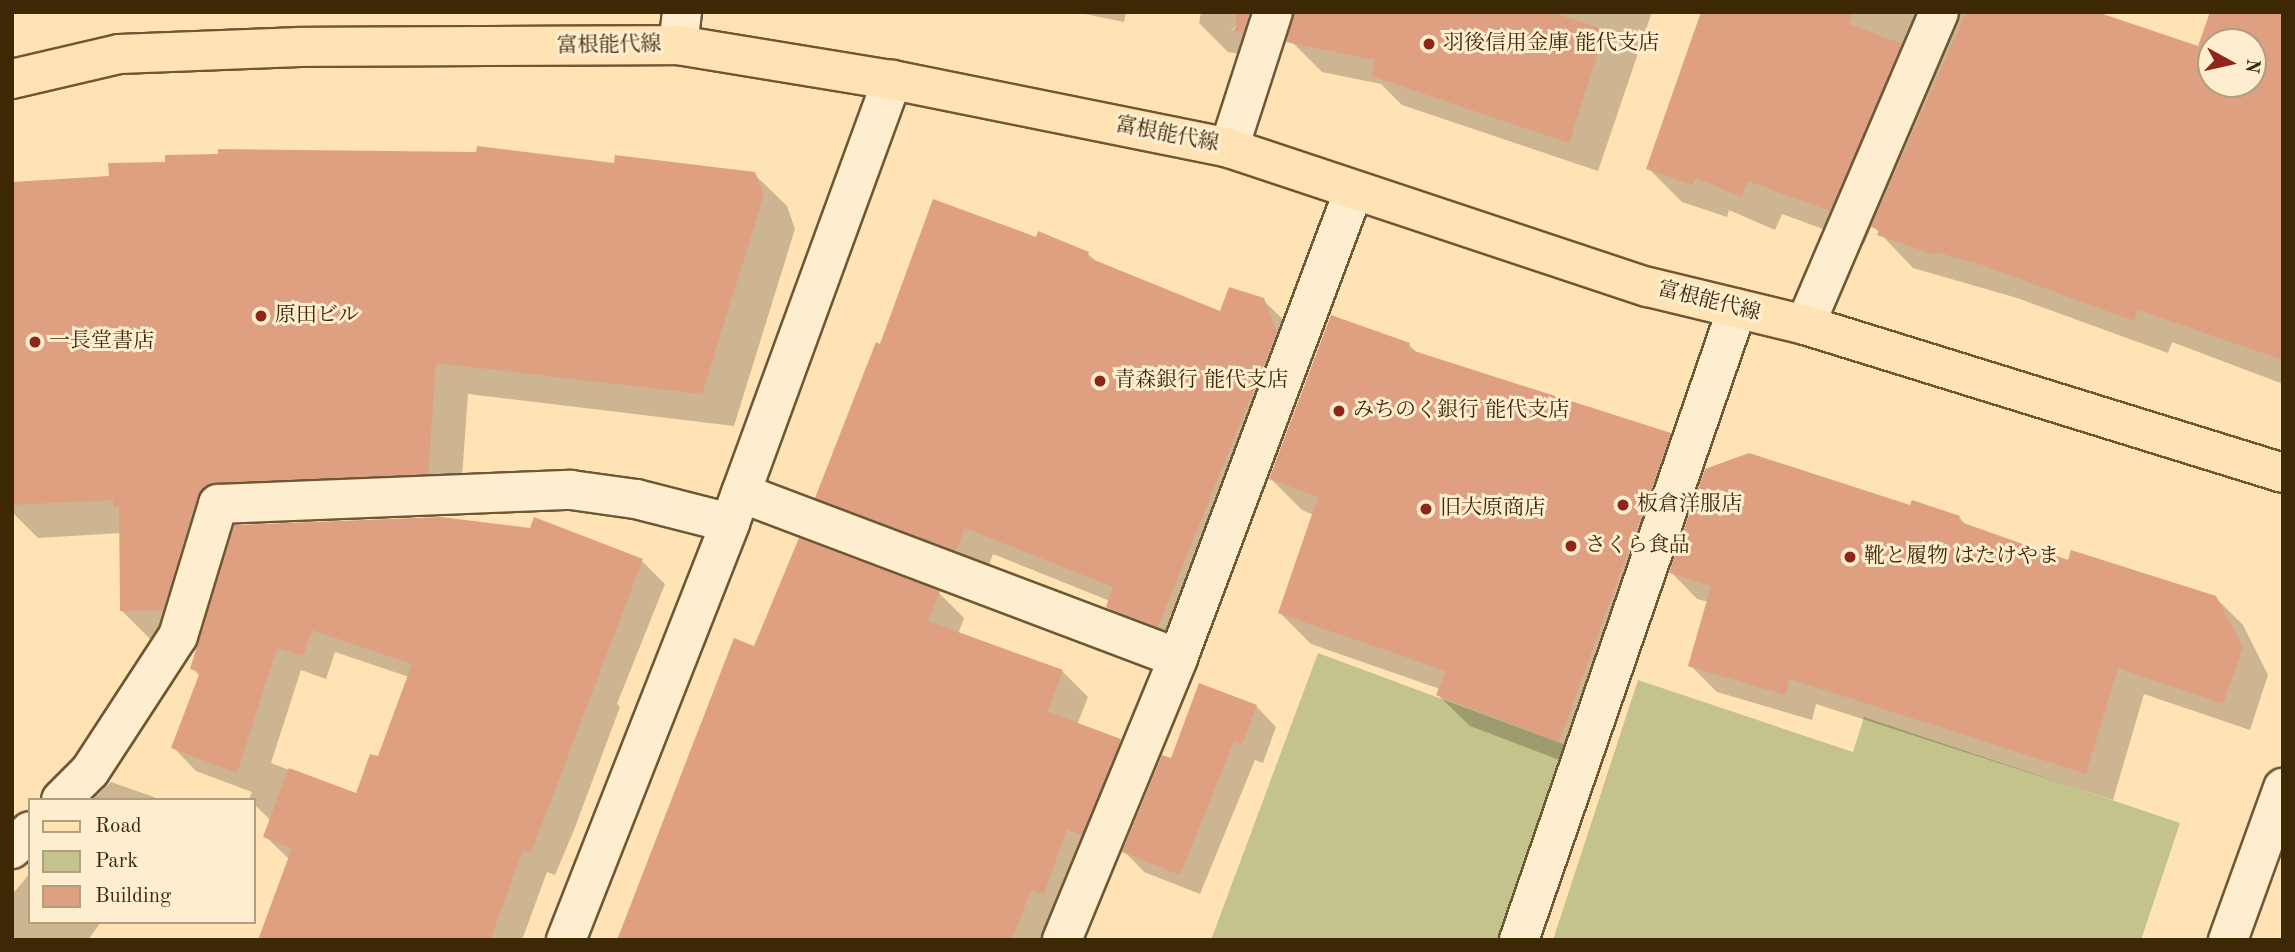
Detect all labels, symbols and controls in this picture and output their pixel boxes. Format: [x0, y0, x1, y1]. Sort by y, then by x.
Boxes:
north arrow [2197, 28, 2267, 98]
place label: 羽後信用金庫 能代支店 [1443, 31, 1659, 57]
street label: 富根能代線 [556, 32, 662, 60]
marker: 羽後信用金庫 能代支店 [1421, 36, 1437, 52]
text: N [2241, 57, 2262, 74]
street label: 富根能代線 [1113, 113, 1221, 157]
street label: 富根能代線 [1655, 277, 1763, 327]
place label: 原田ビル [275, 303, 359, 329]
marker: 原田ビル [253, 308, 269, 324]
place label: 一長堂書店 [49, 329, 154, 355]
marker: 一長堂書店 [27, 334, 43, 350]
place label: 青森銀行 能代支店 [1114, 368, 1288, 394]
marker: 青森銀行 能代支店 [1092, 373, 1108, 389]
place label: みちのく銀行 能代支店 [1353, 398, 1569, 424]
marker: みちのく銀行 能代支店 [1331, 403, 1347, 419]
place label: 板倉洋服店 [1637, 492, 1742, 518]
place label: 旧大原商店 [1440, 496, 1545, 522]
marker: 板倉洋服店 [1615, 497, 1631, 513]
marker: 旧大原商店 [1418, 501, 1434, 517]
place label: さくら食品 [1585, 533, 1690, 559]
marker: さくら食品 [1563, 538, 1579, 554]
place label: 靴と履物 はたけやま [1864, 544, 2059, 570]
marker: 靴と履物 はたけやま [1842, 549, 1858, 565]
legend [28, 798, 256, 924]
text: Road [95, 816, 142, 837]
text: Park [95, 851, 138, 872]
text: Building [95, 886, 171, 907]

